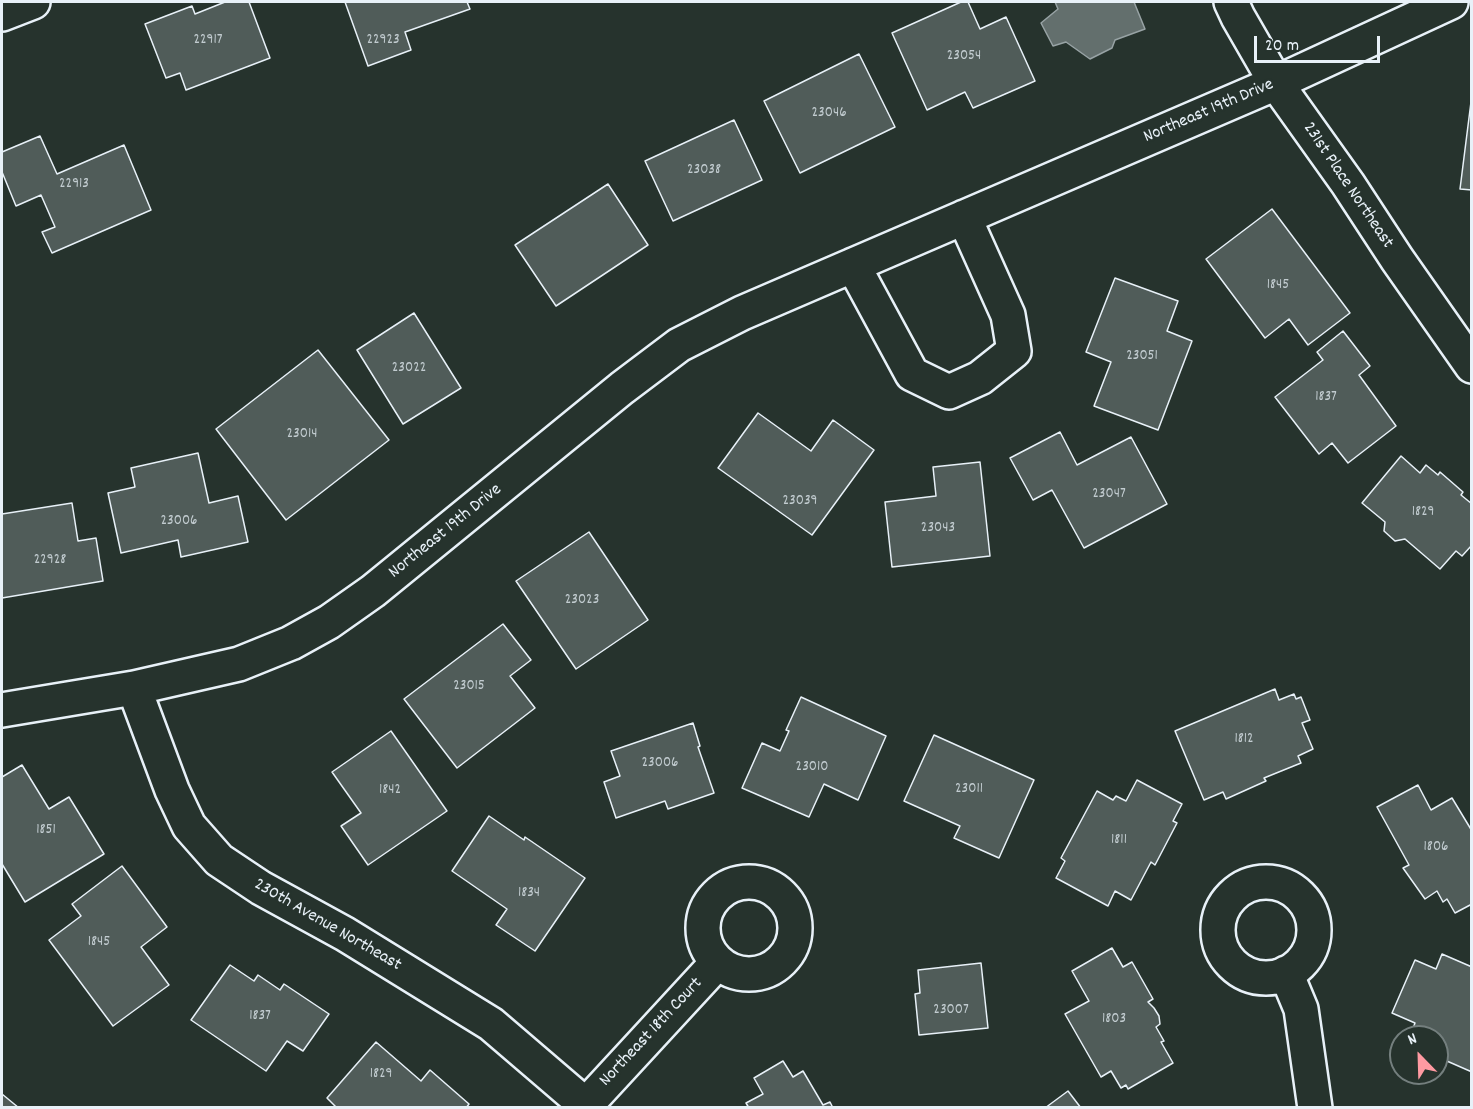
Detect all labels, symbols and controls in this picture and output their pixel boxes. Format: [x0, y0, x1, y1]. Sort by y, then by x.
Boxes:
scale bar [1257, 24, 1383, 62]
house number: 22917 [193, 32, 223, 50]
house number: 22923 [366, 32, 400, 50]
text: 20 m [1265, 34, 1299, 59]
house number: 23054 [947, 48, 981, 66]
street label: Northeast 19th Drive [1141, 75, 1277, 149]
house number: 23046 [812, 105, 846, 123]
street label: 231st Place Northeast [1297, 119, 1397, 253]
house number: 23038 [687, 162, 721, 180]
house number: 22913 [59, 176, 89, 194]
house number: 1845 [1267, 277, 1289, 295]
house number: 23051 [1126, 348, 1158, 366]
house number: 23022 [392, 360, 426, 378]
house number: 1837 [1315, 389, 1337, 407]
house number: 23014 [287, 426, 317, 444]
street label: Northeast 19th Drive [385, 480, 507, 584]
house number: 23047 [1092, 486, 1126, 504]
house number: 23039 [783, 493, 817, 511]
house number: 1829 [1412, 504, 1434, 522]
house number: 23006 [161, 513, 197, 531]
house number: 23043 [921, 520, 955, 538]
house number: 22928 [34, 552, 66, 570]
house number: 23023 [565, 592, 599, 610]
house number: 23015 [453, 678, 485, 696]
house number: 1812 [1234, 731, 1254, 749]
house number: 23006 [642, 755, 678, 773]
house number: 23010 [796, 759, 828, 777]
house number: 23011 [955, 781, 983, 799]
house number: 1842 [379, 782, 401, 800]
house number: 1851 [36, 822, 56, 840]
house number: 1811 [1111, 832, 1127, 850]
house number: 1806 [1424, 839, 1448, 857]
street label: 230th Avenue Northeast [249, 875, 405, 977]
house number: 1834 [518, 885, 540, 903]
house number: 1845 [88, 934, 110, 952]
street label: Northeast 18th Court [596, 974, 708, 1092]
house number: 23007 [933, 1002, 969, 1020]
house number: 1837 [249, 1008, 271, 1026]
house number: 1803 [1102, 1011, 1126, 1029]
north arrow [1389, 1025, 1449, 1085]
text: N [1404, 1028, 1421, 1052]
house number: 1829 [370, 1066, 392, 1084]

